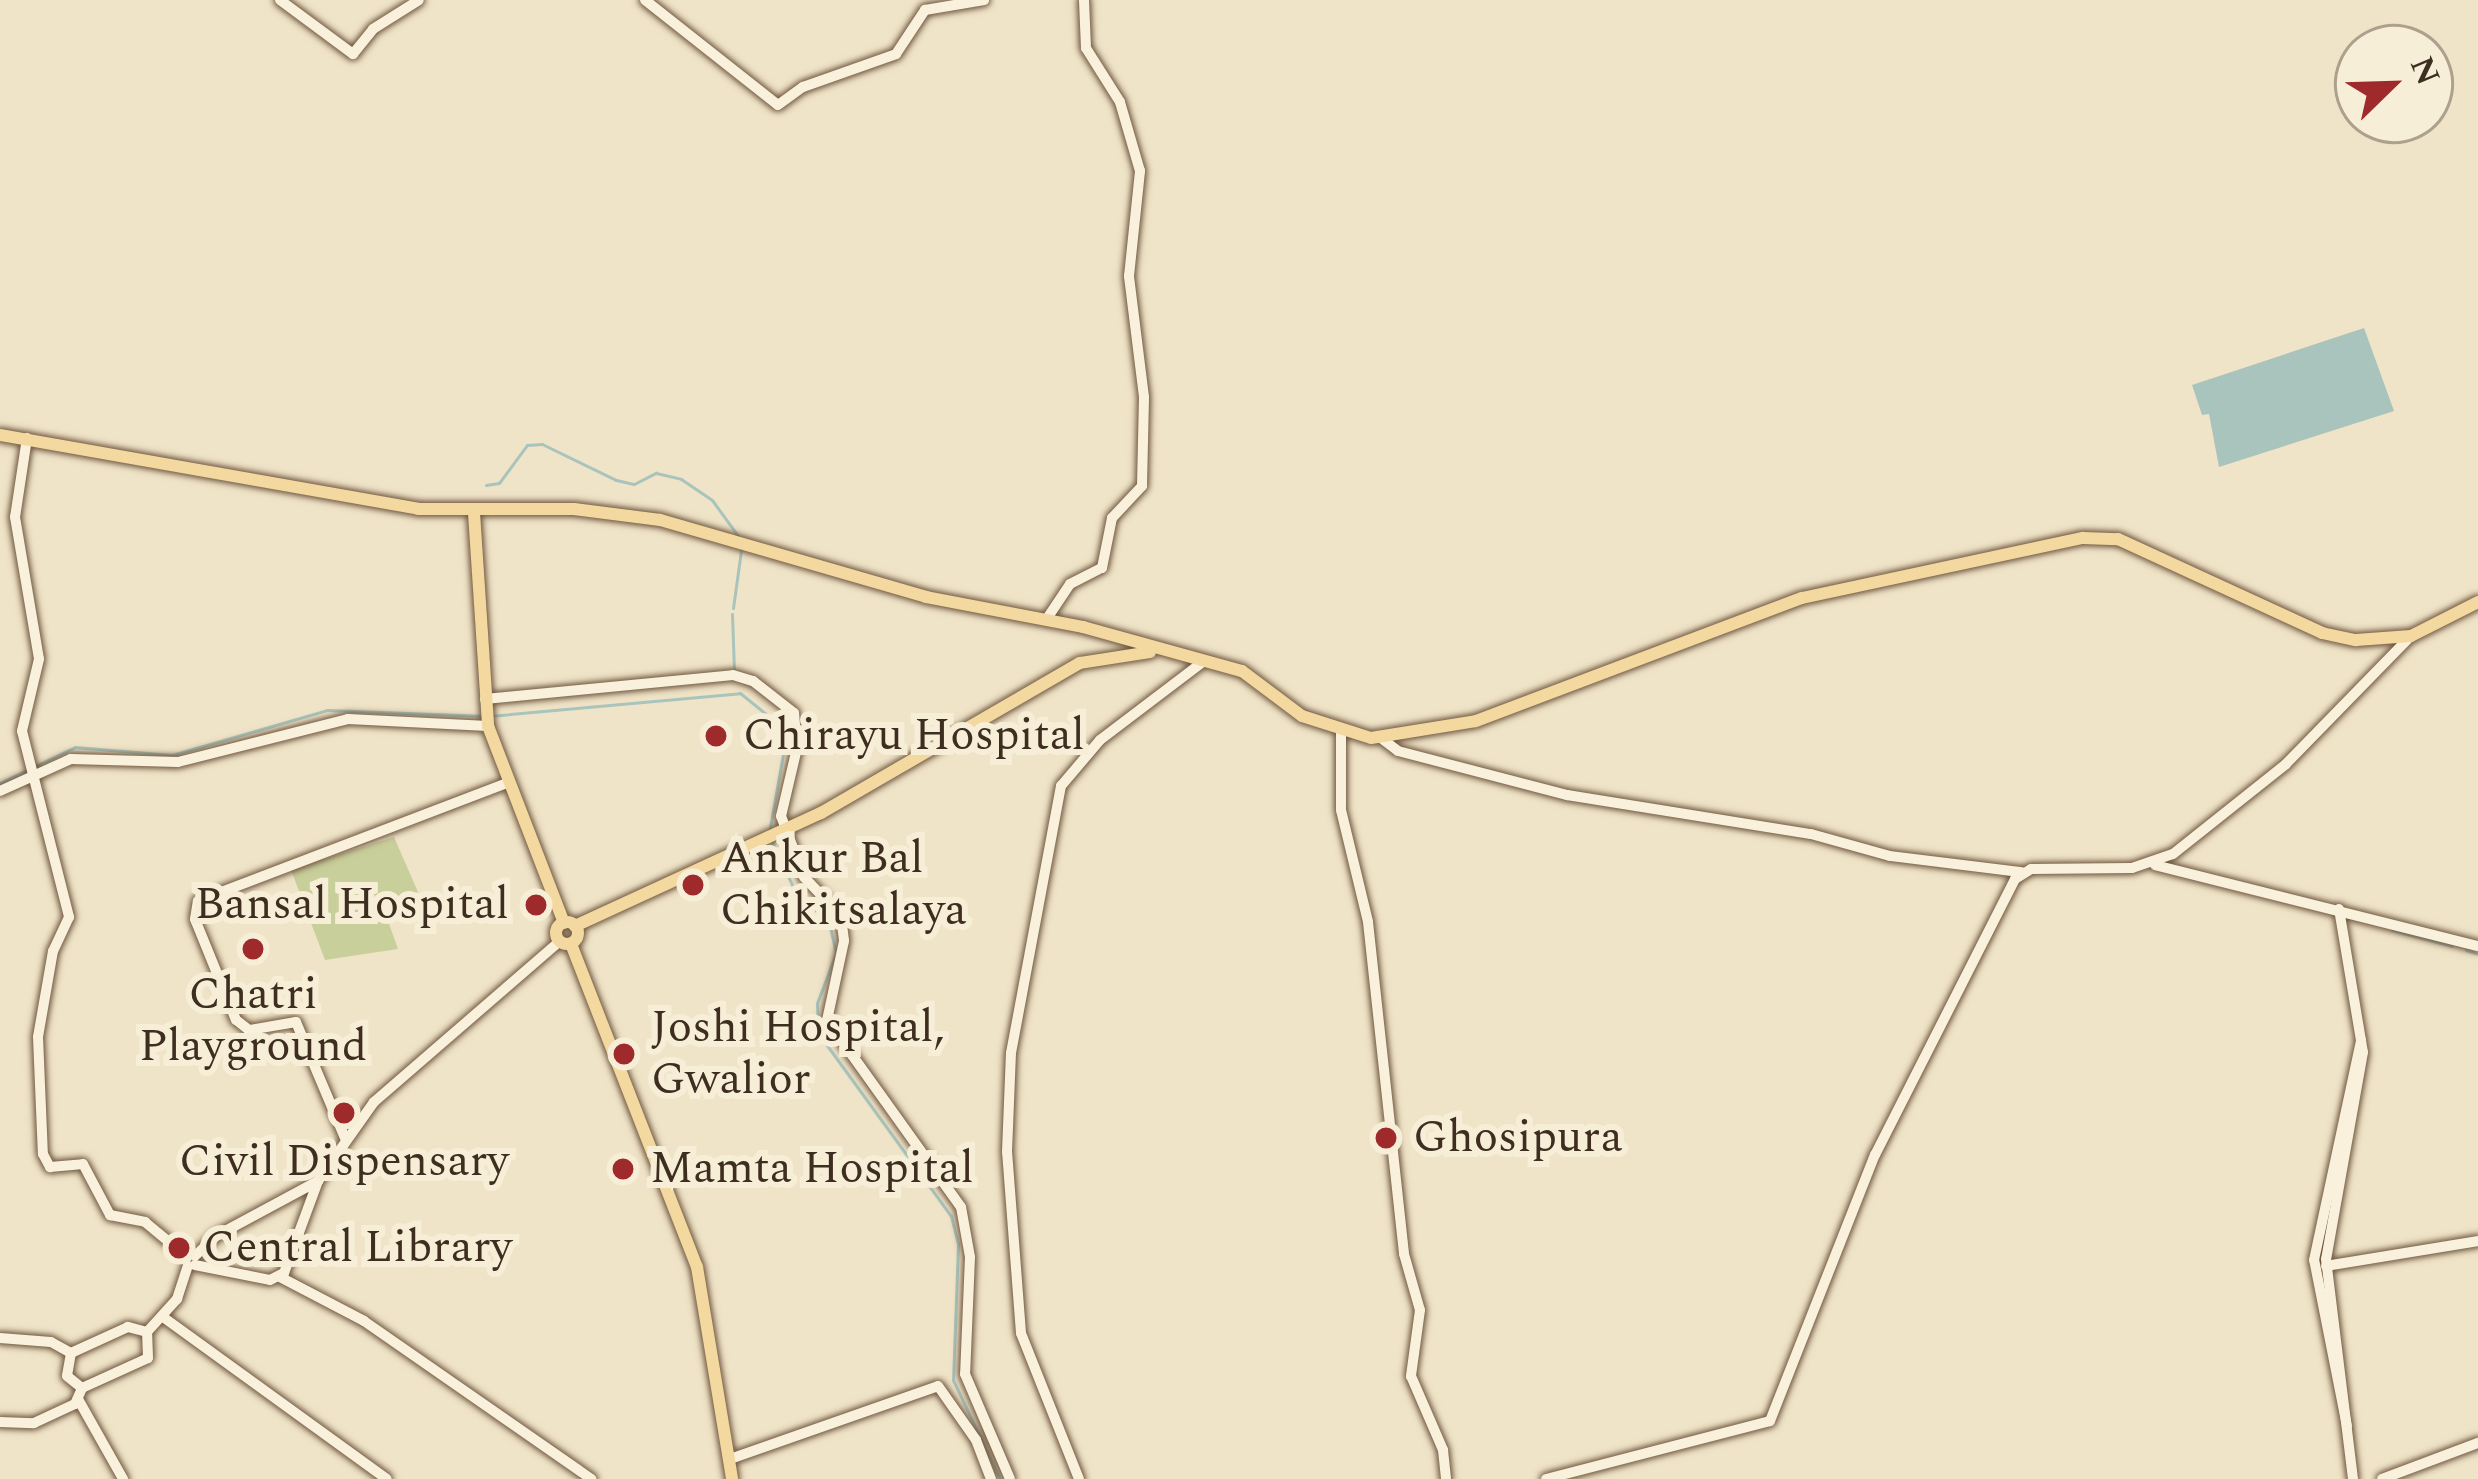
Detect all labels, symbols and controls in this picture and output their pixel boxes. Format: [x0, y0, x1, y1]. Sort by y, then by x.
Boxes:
north arrow [2334, 24, 2454, 144]
text: N [2396, 49, 2453, 93]
place label: Chirayu Hospital [743, 709, 1085, 763]
marker: Chirayu Hospital [700, 720, 732, 752]
place label: Ankur Bal Chikitsalaya [720, 832, 967, 938]
marker: Ankur Bal Chikitsalaya [677, 869, 709, 901]
place label: Bansal Hospital [195, 878, 509, 932]
marker: Bansal Hospital [520, 889, 552, 921]
marker: Chatri Playground [240, 936, 266, 962]
place label: Chatri Playground [139, 968, 367, 1074]
place label: Joshi Hospital, Gwalior [651, 1001, 945, 1107]
marker: Joshi Hospital, Gwalior [608, 1038, 640, 1070]
marker: Civil Dispensary [328, 1097, 360, 1129]
place label: Ghosipura [1413, 1111, 1623, 1165]
marker: Ghosipura [1370, 1122, 1402, 1154]
place label: Civil Dispensary [179, 1135, 509, 1189]
place label: Mamta Hospital [650, 1142, 974, 1196]
marker: Mamta Hospital [607, 1153, 639, 1185]
place label: Central Library [203, 1221, 512, 1275]
marker: Central Library [166, 1235, 192, 1261]

